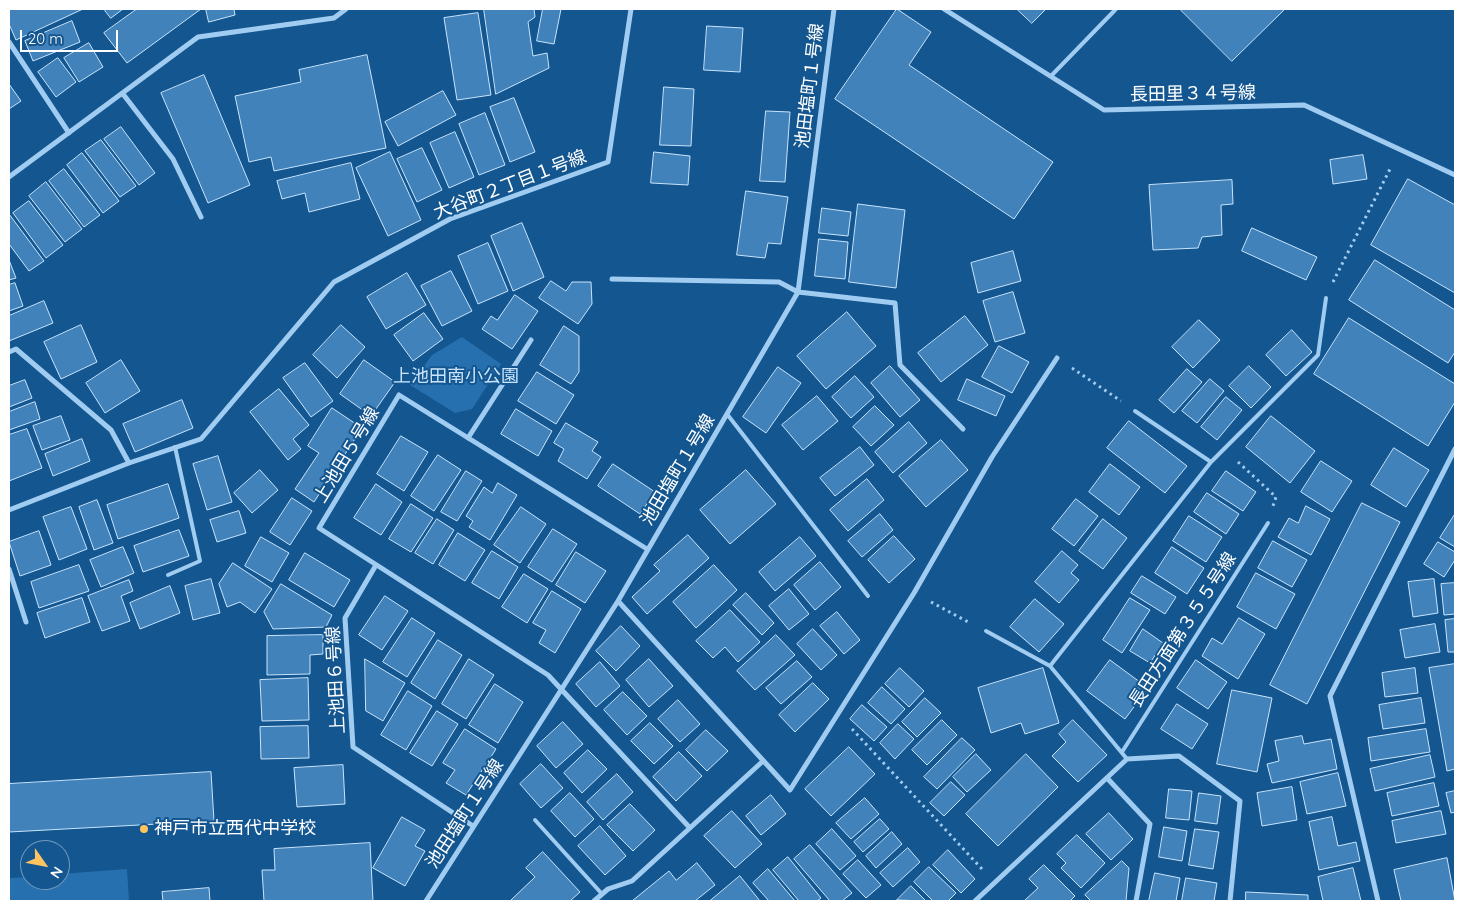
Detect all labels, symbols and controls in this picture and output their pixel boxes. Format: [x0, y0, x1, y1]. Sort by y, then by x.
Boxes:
scale bar [22, 20, 120, 52]
street label: 池田塩町１号線 [792, 22, 828, 150]
text: 20 m [28, 29, 63, 48]
street label: 長田里３４号線 [1130, 82, 1256, 106]
street label: 大谷町２丁目１号線 [431, 146, 589, 224]
park label: 上池田南小公園 [393, 366, 519, 388]
street label: 上池田５号線 [310, 403, 384, 507]
street label: 池田塩町１号線 [636, 410, 720, 530]
street label: 長田方面第３５５号線 [1125, 549, 1241, 711]
street label: 上池田６号線 [322, 626, 350, 734]
street label: 池田塩町１号線 [422, 755, 508, 873]
place label: 神戸市立西代中学校 [154, 818, 316, 840]
marker: 神戸市立西代中学校 [138, 823, 150, 835]
north arrow [20, 840, 70, 890]
text: N [46, 863, 67, 882]

